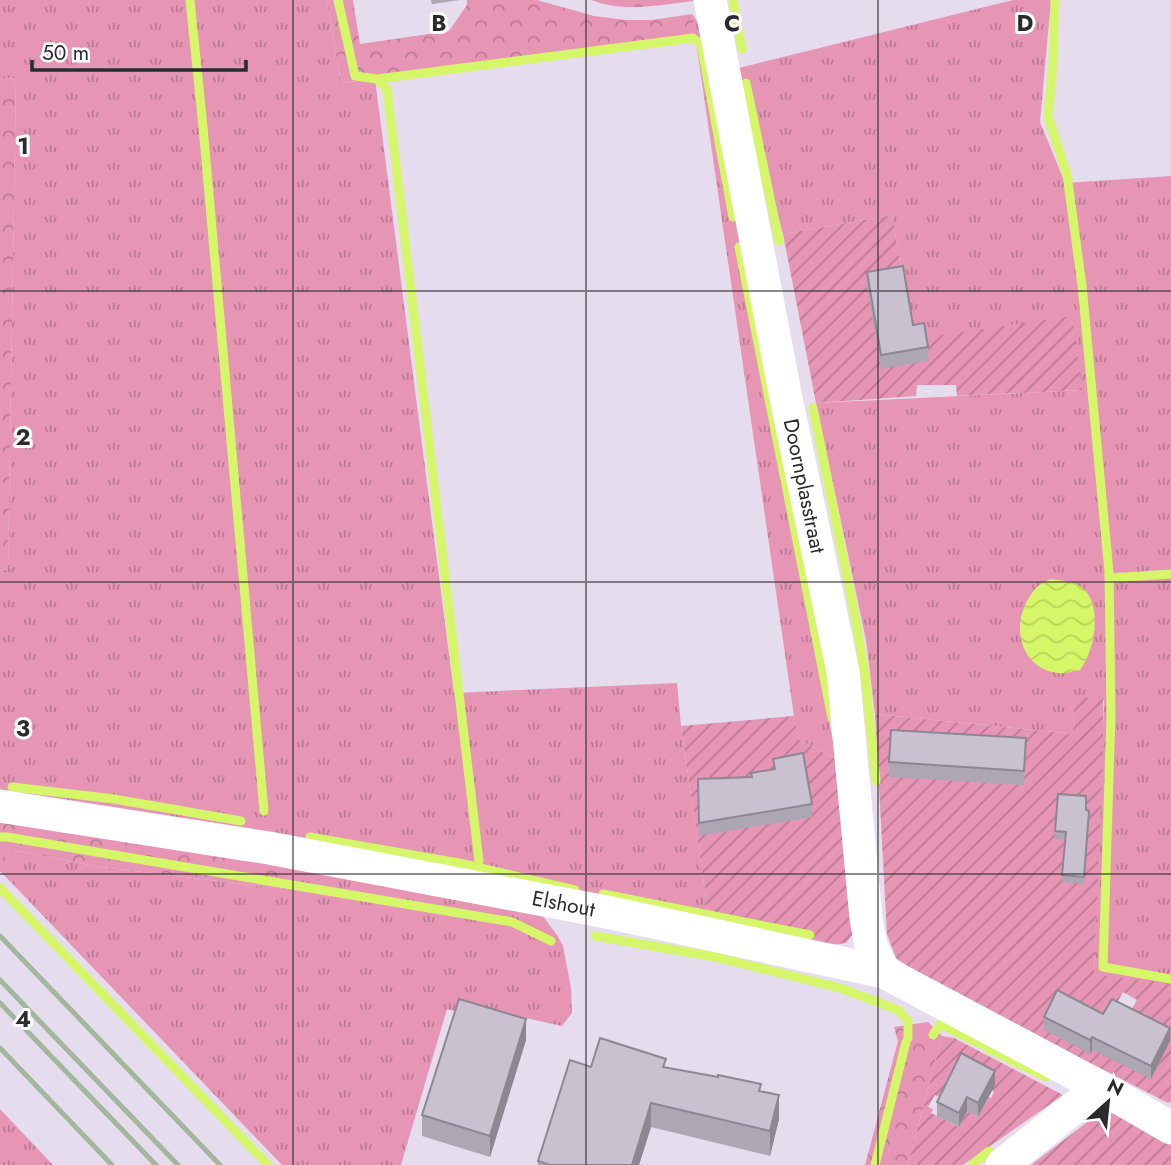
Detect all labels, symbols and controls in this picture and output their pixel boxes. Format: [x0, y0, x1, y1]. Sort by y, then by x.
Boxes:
text: B [431, 6, 447, 40]
text: C [724, 6, 740, 40]
text: D [1017, 6, 1034, 40]
scale bar [32, 28, 245, 72]
text: 50 m [42, 38, 89, 68]
text: 1 [17, 129, 29, 163]
street label: Doornplasstraat [776, 416, 833, 556]
text: 2 [15, 420, 31, 454]
text: 3 [16, 711, 30, 745]
street label: Elshout [530, 883, 597, 924]
text: 4 [15, 1002, 31, 1036]
north arrow [1073, 1067, 1143, 1137]
text: N [1103, 1072, 1128, 1103]

